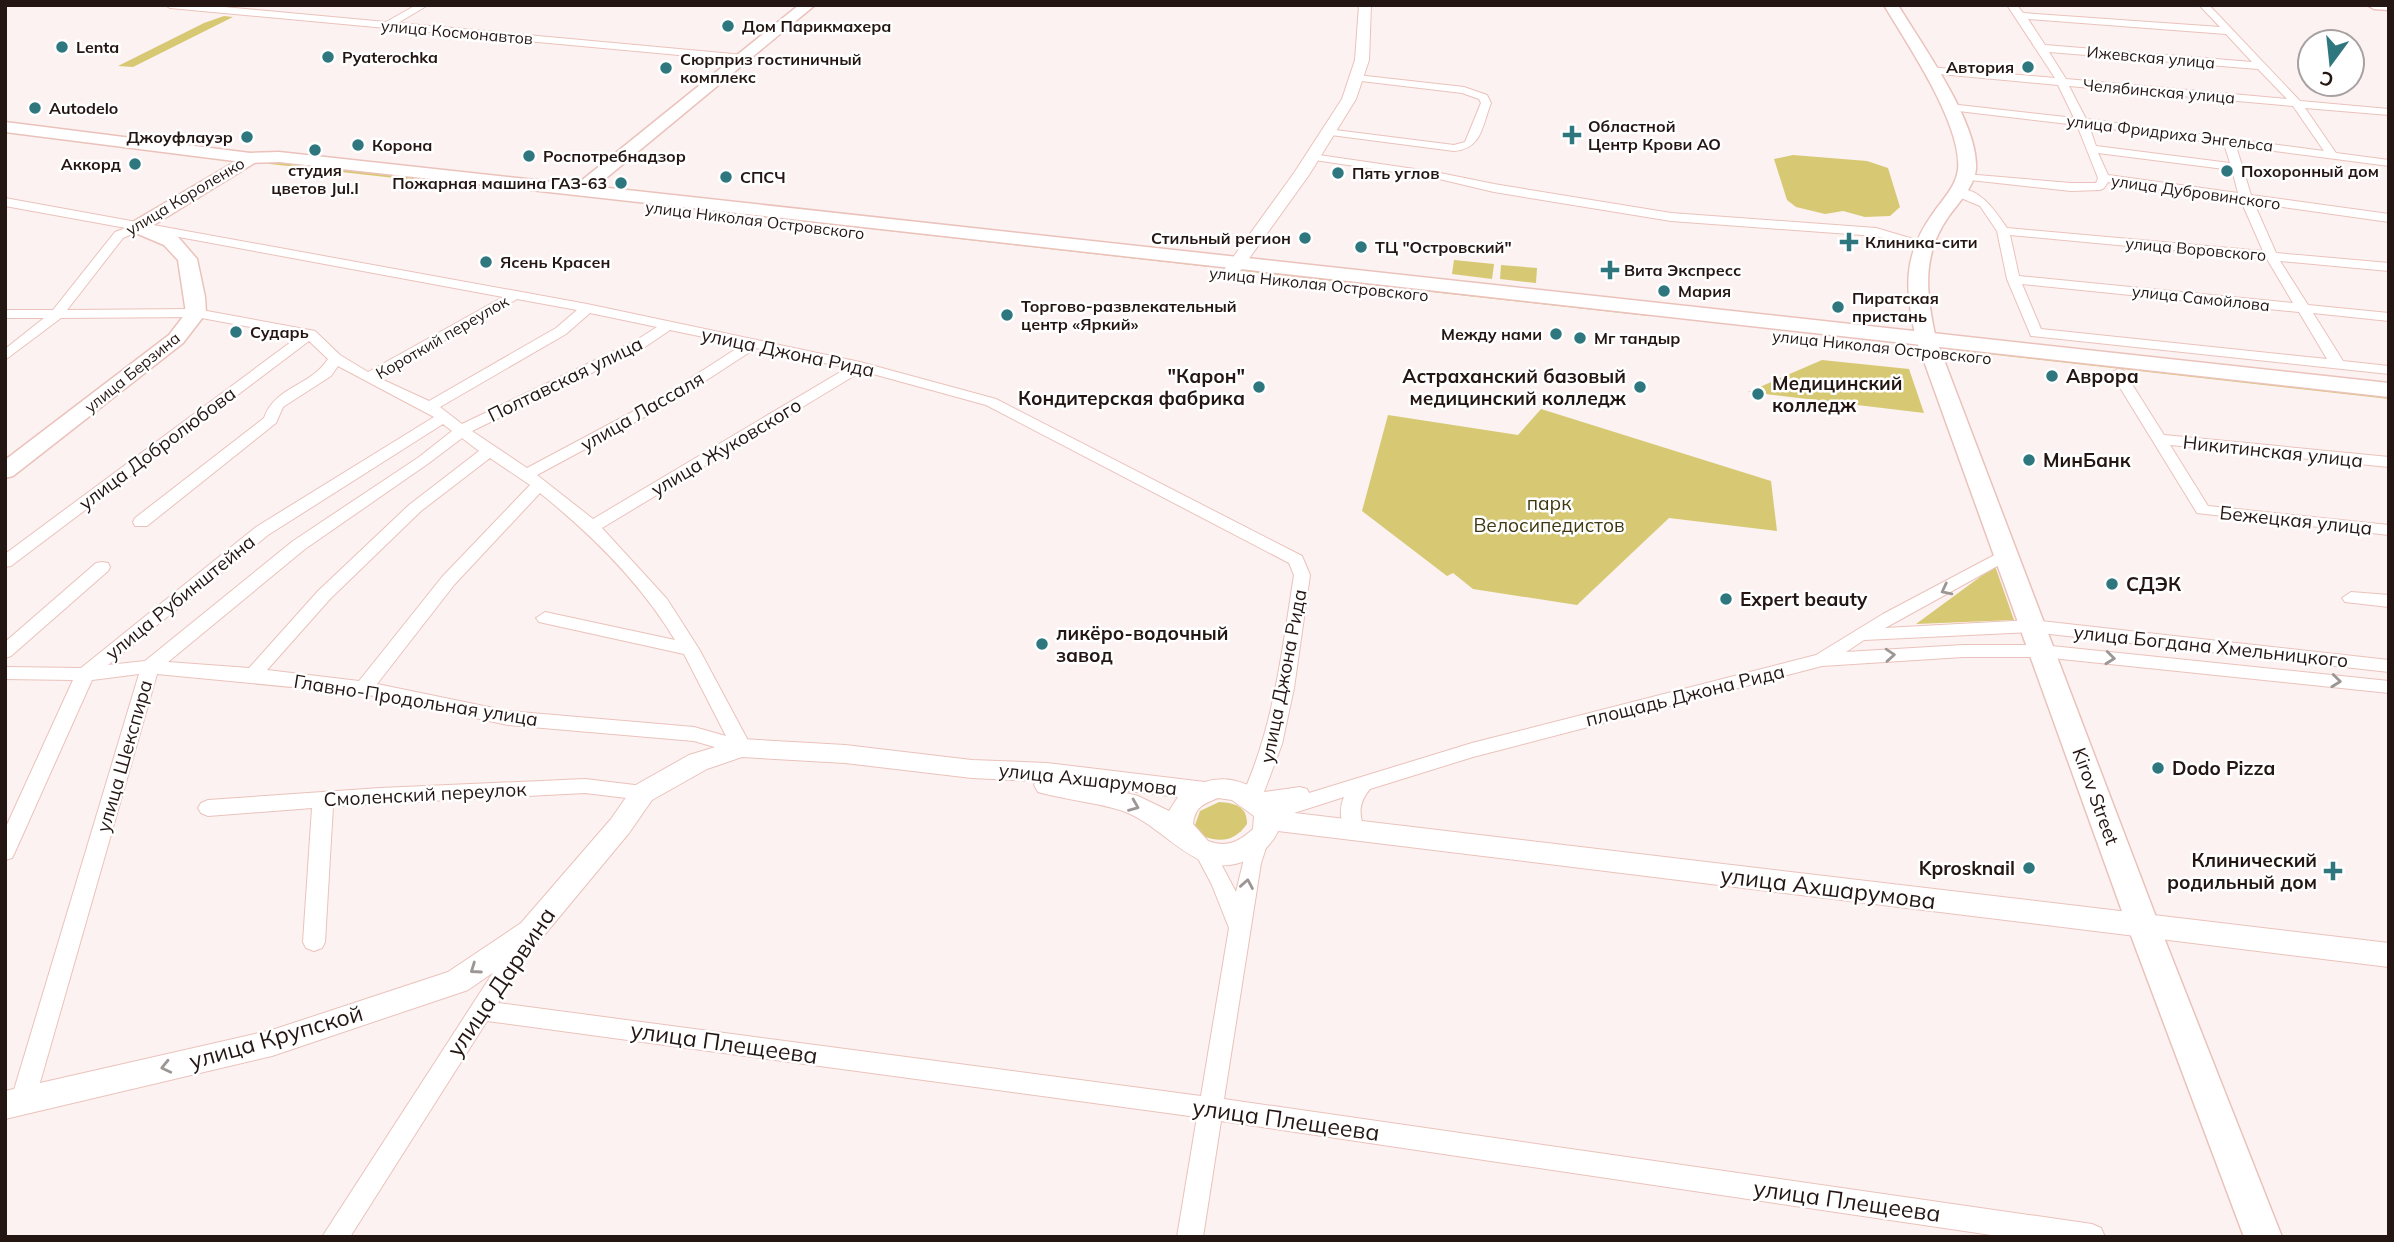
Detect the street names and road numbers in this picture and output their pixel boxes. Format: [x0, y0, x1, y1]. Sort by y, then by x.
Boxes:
street label: улица Космонавтов [380, 15, 534, 49]
street label: Ижевская улица [2086, 41, 2216, 73]
street label: Челябинская улица [2082, 74, 2236, 108]
street label: улица Фридриха Энгельса [2065, 110, 2275, 156]
street label: улица Короленко [122, 153, 248, 239]
street label: улица Дубровинского [2110, 170, 2282, 214]
street label: улица Николая Островского [644, 197, 866, 243]
street label: улица Воровского [2125, 233, 2267, 265]
street label: улица Николая Островского [1208, 263, 1430, 305]
street label: улица Самойлова [2131, 281, 2271, 315]
street label: Короткий переулок [372, 291, 512, 383]
street label: улица Джона Рида [699, 322, 877, 382]
street label: улица Николая Островского [1771, 326, 1993, 368]
street label: улица Берзина [80, 327, 184, 417]
street label: Полтавская улица [484, 331, 646, 427]
street label: улица Лассаля [576, 366, 708, 456]
street label: улица Добролюбова [74, 381, 240, 515]
street label: улица Жуковского [646, 393, 806, 501]
street label: Никитинская улица [2182, 430, 2364, 472]
street label: Бежецкая улица [2218, 500, 2374, 540]
street label: улица Рубинштейна [100, 529, 260, 665]
street label: улица Джона Рида [1254, 587, 1312, 765]
street label: улица Богдана Хмельницкого [2072, 620, 2350, 672]
street label: площадь Джона Рида [1583, 659, 1787, 731]
street label: Главно-Продольная улица [292, 669, 540, 731]
street label: улица Шекспира [91, 677, 157, 835]
street label: Kirov Street [2067, 744, 2125, 848]
street label: улица Ахшарумова [998, 758, 1178, 800]
street label: Смоленский переулок [323, 777, 528, 811]
street label: улица Ахшарумова [1719, 860, 1937, 915]
street label: улица Дарвина [440, 902, 561, 1062]
street label: улица Крупской [186, 998, 366, 1075]
street label: улица Плещеева [629, 1015, 819, 1070]
street label: улица Плещеева [1191, 1092, 1381, 1147]
street label: улица Плещеева [1752, 1173, 1942, 1228]

